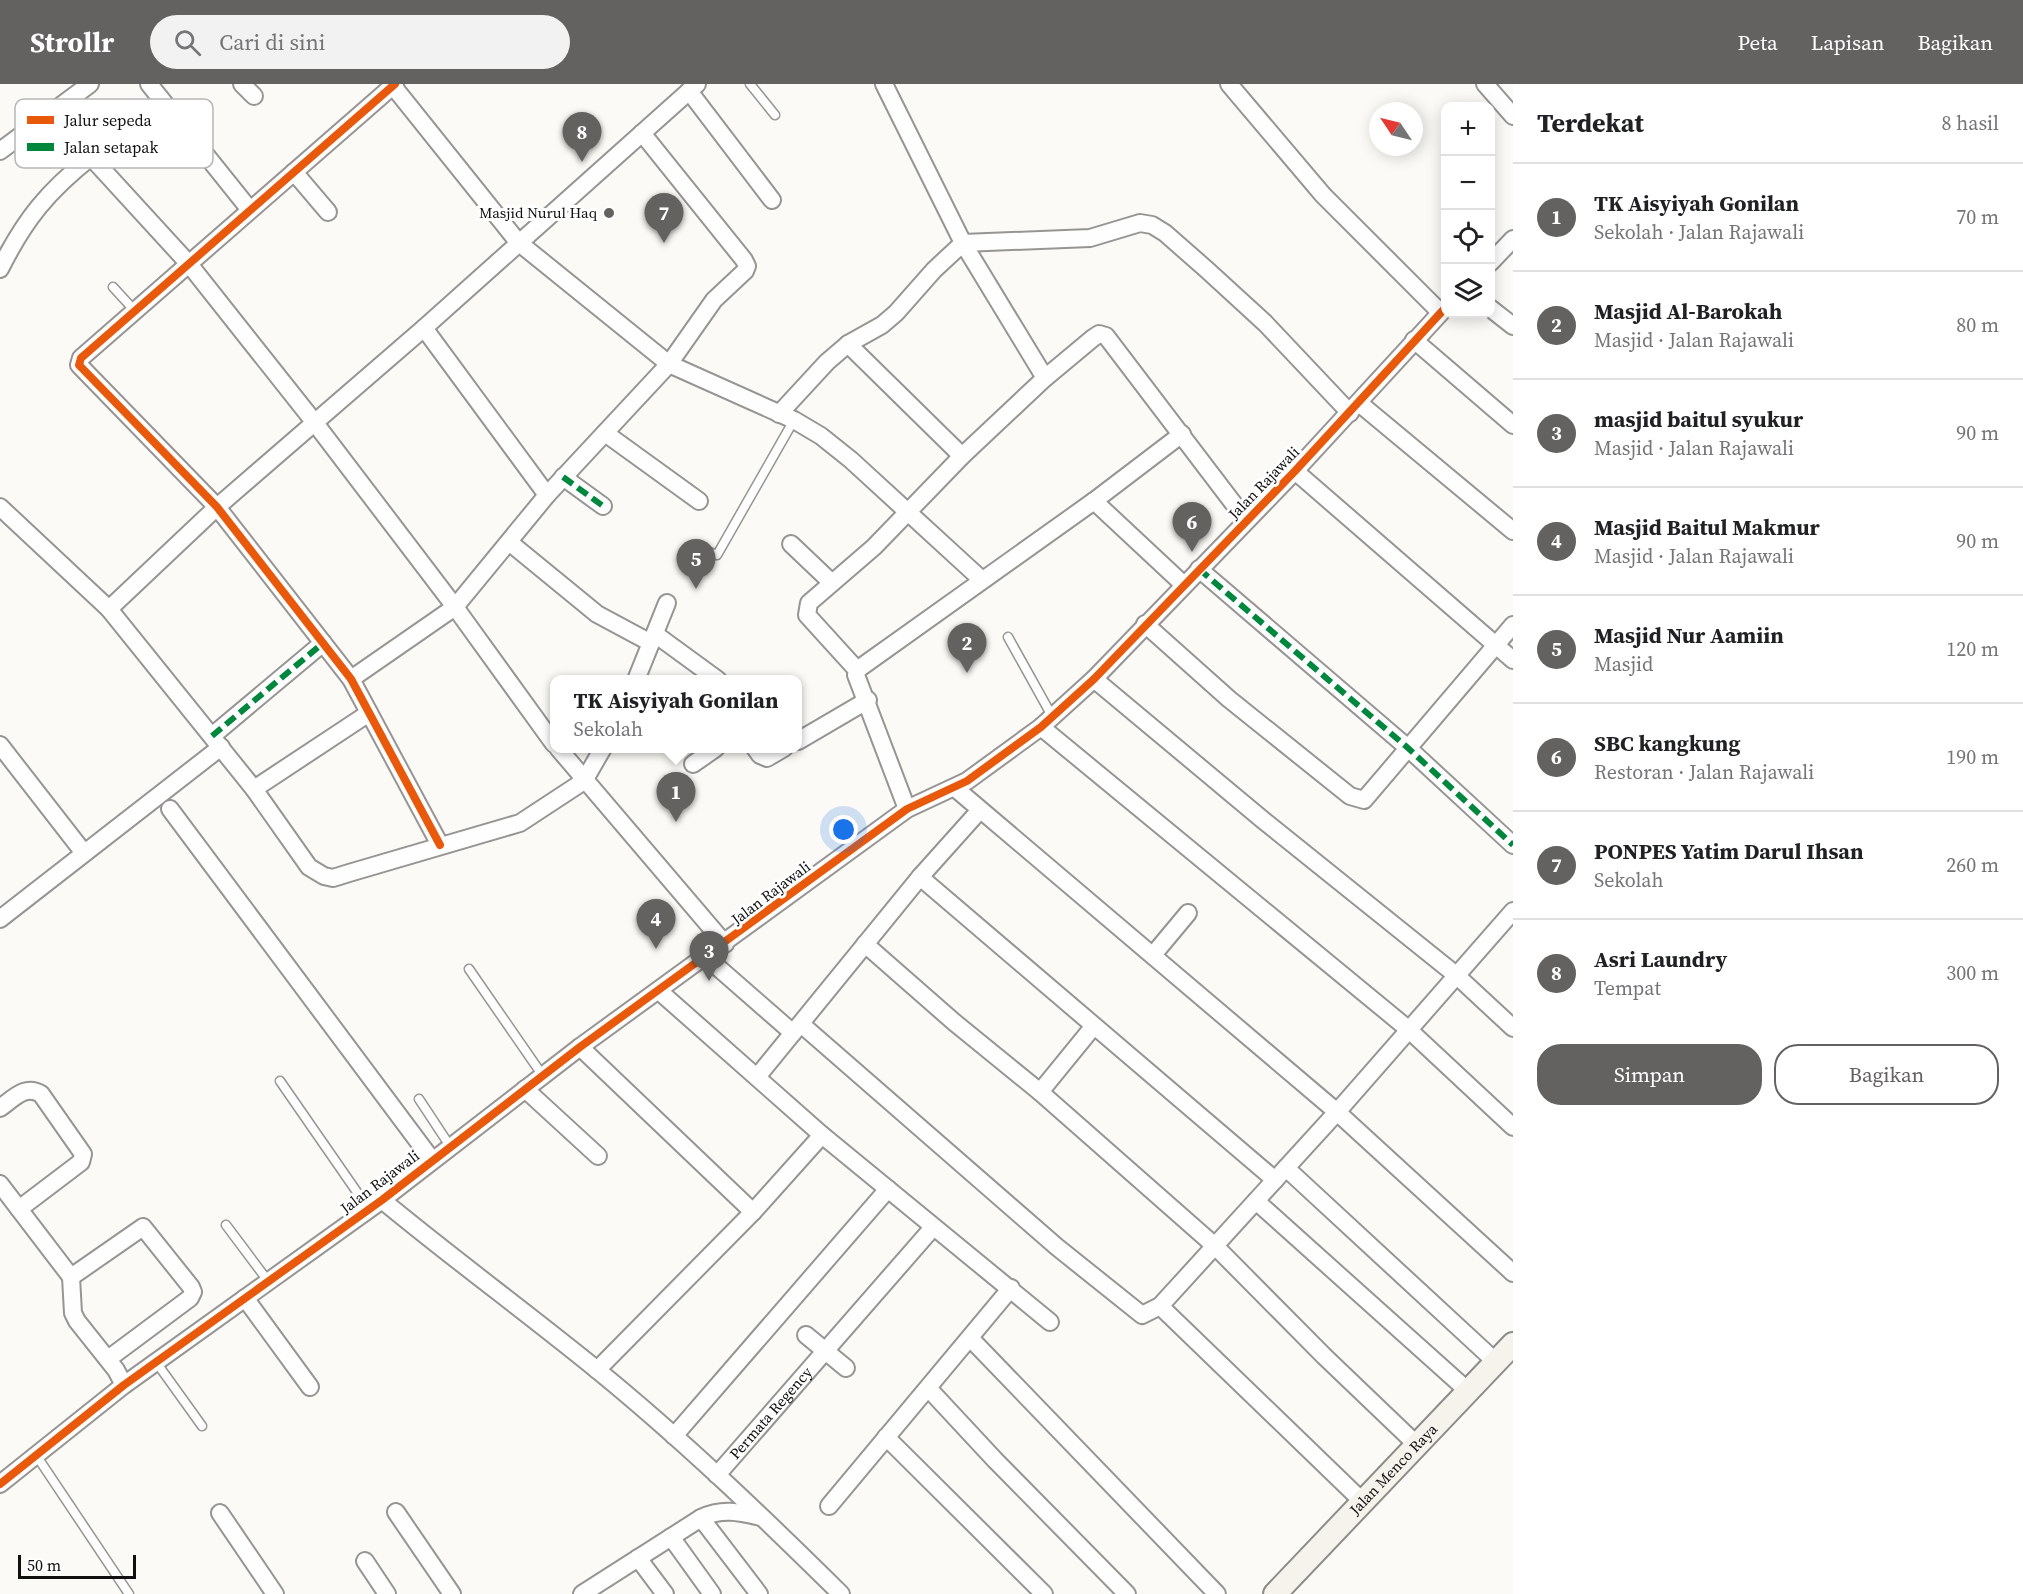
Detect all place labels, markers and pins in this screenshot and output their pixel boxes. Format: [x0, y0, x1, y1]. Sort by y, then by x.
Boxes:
pin: 8 [562, 112, 602, 162]
pin: 7 [644, 194, 684, 243]
place label: Masjid Nurul Haq [479, 202, 598, 223]
marker: Masjid Nurul Haq [602, 206, 616, 220]
pin: 6 [1172, 502, 1212, 552]
pin: 5 [676, 540, 716, 589]
pin: 2 [948, 624, 986, 673]
pin: 1 [656, 772, 696, 822]
pin: 4 [636, 900, 676, 949]
pin: 3 [690, 932, 728, 981]

